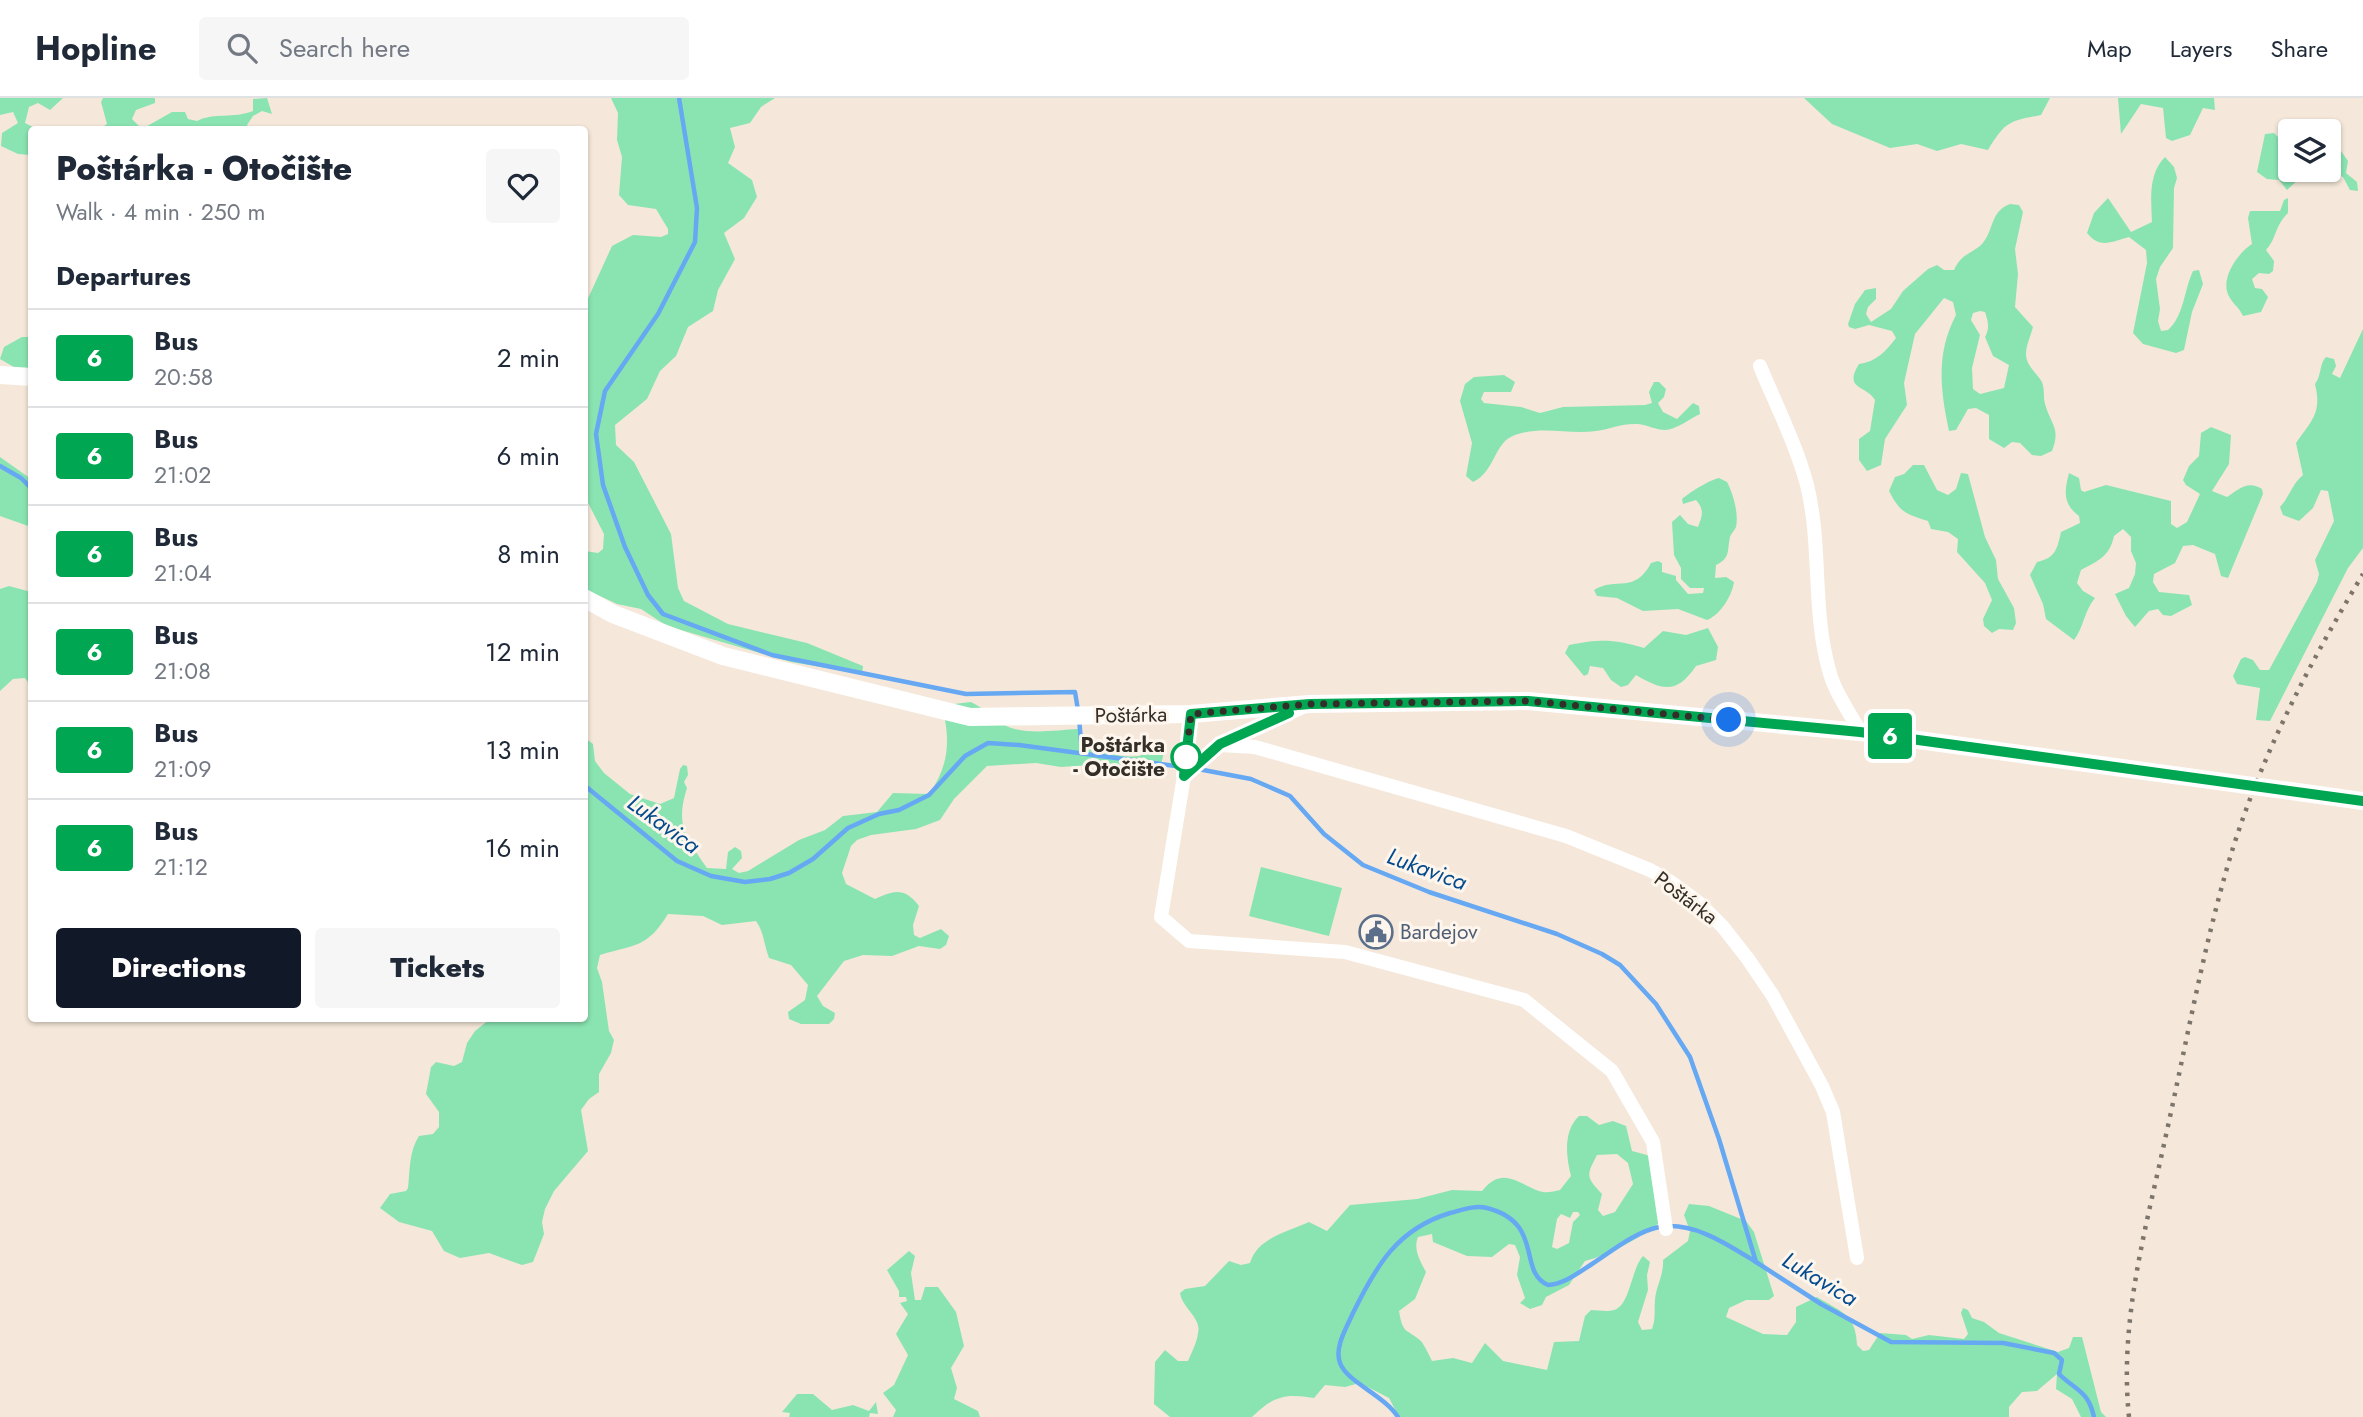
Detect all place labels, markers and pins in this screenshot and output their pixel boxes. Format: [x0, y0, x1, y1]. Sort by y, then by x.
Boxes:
place label: Poštárka - Otočište [1073, 730, 1165, 784]
marker: Poštárka - Otočište [1171, 742, 1201, 772]
public building icon: Bardejov [1357, 913, 1395, 951]
place label: Bardejov [1400, 917, 1478, 947]

